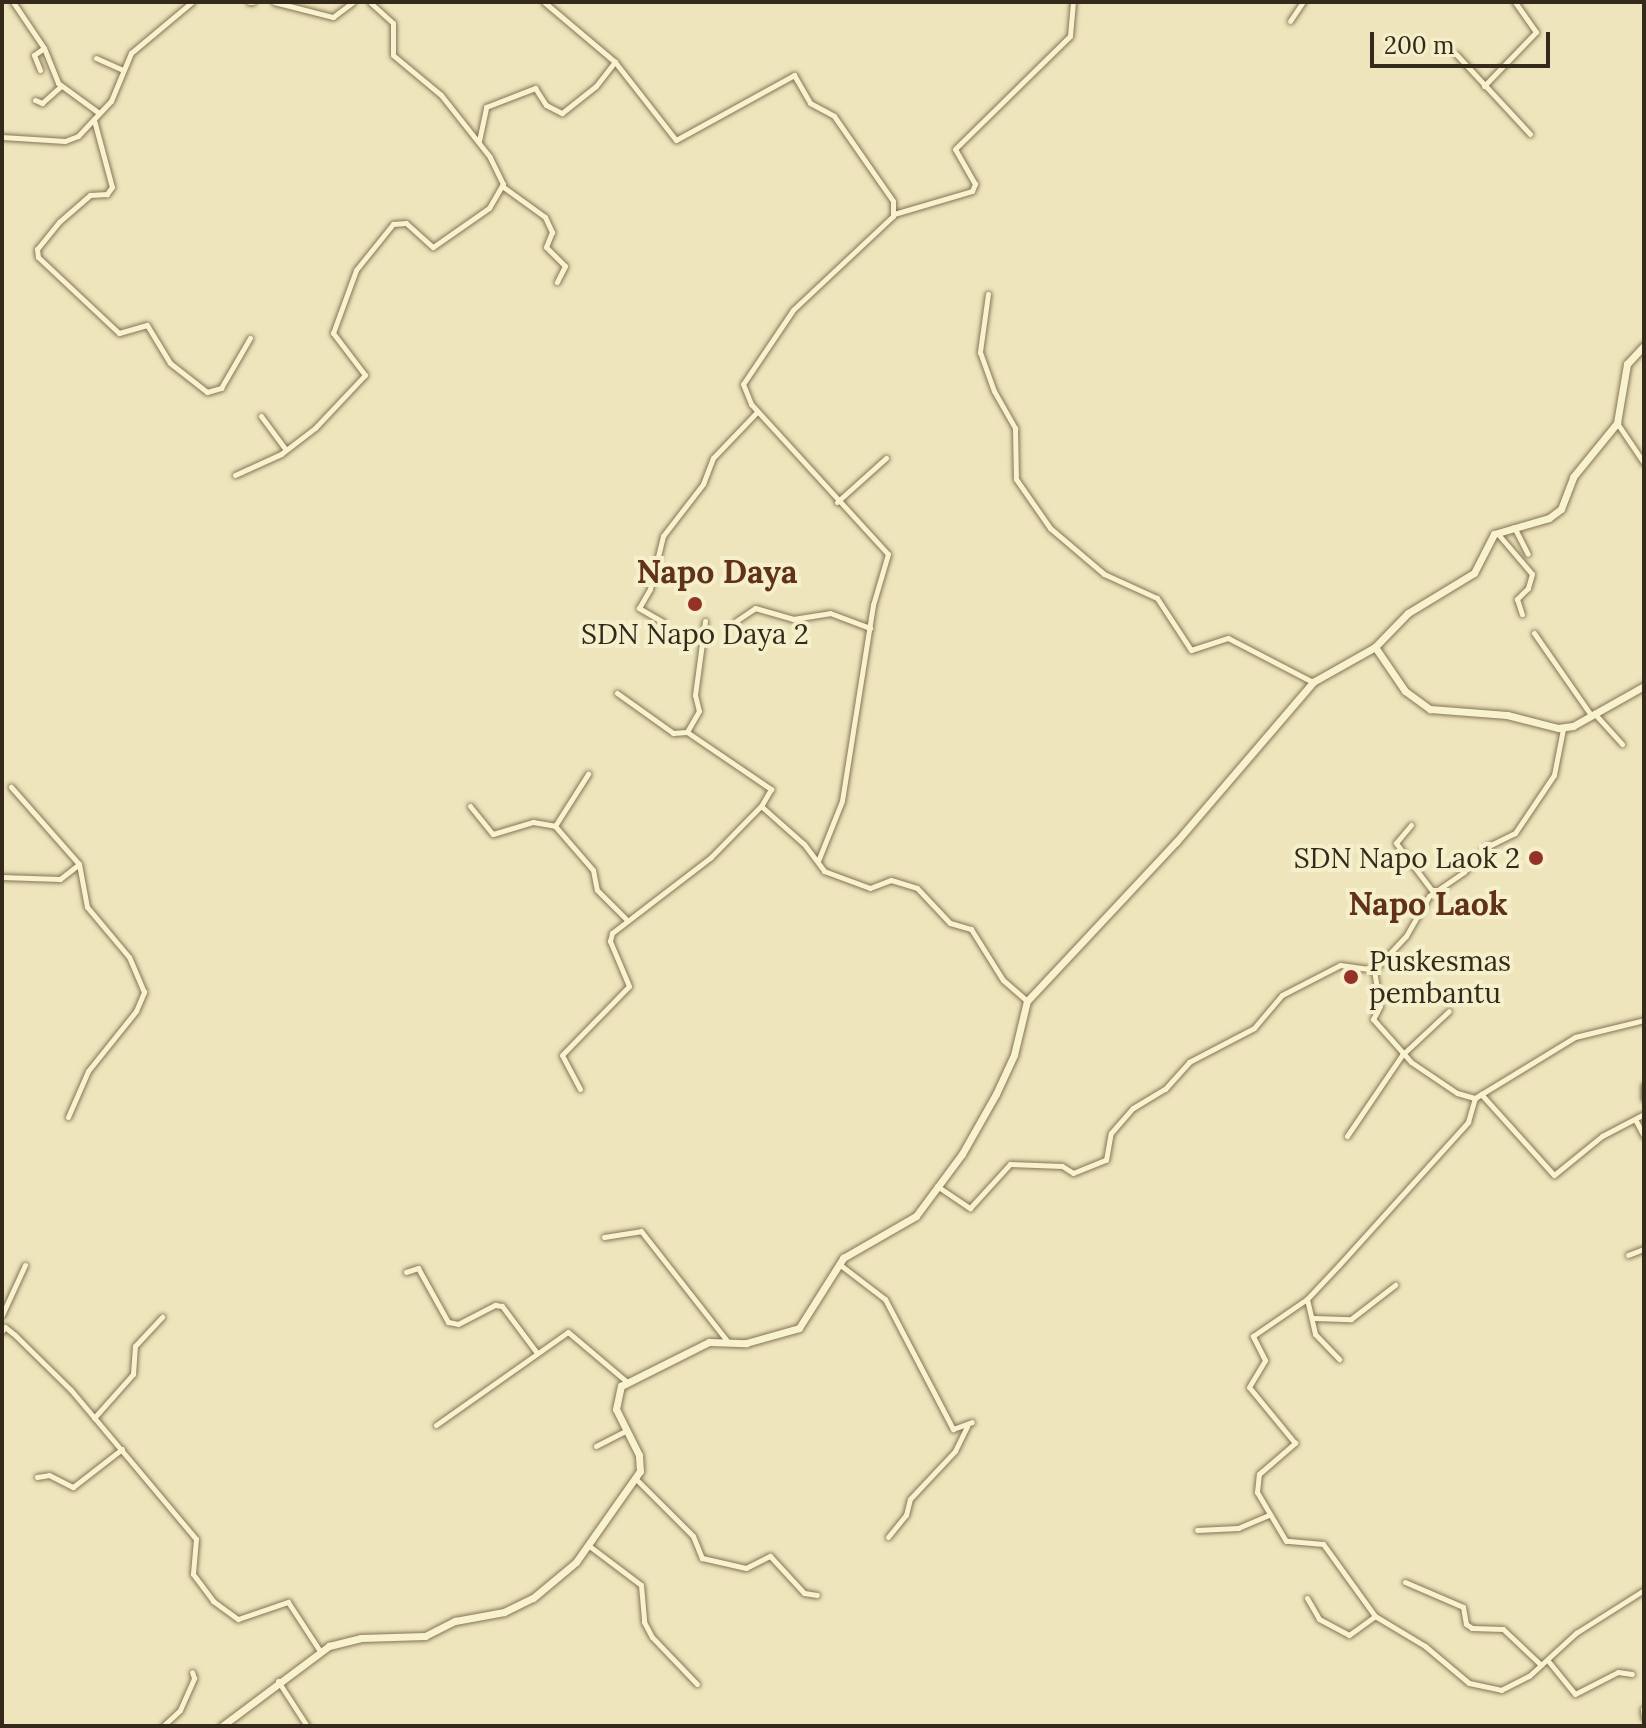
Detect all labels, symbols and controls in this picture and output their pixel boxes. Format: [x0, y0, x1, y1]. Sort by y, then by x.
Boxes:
scale bar [1374, 16, 1554, 66]
text: 200 m [1384, 30, 1454, 61]
district label: Napo Daya [636, 553, 798, 591]
marker: SDN Napo Daya 2 [686, 595, 704, 613]
place label: SDN Napo Daya 2 [581, 617, 809, 651]
place label: SDN Napo Laok 2 [1294, 841, 1520, 875]
marker: SDN Napo Laok 2 [1527, 849, 1545, 867]
district label: Napo Laok [1348, 885, 1508, 923]
place label: Puskesmas pembantu [1369, 944, 1511, 1010]
marker: Puskesmas pembantu [1340, 966, 1362, 988]

